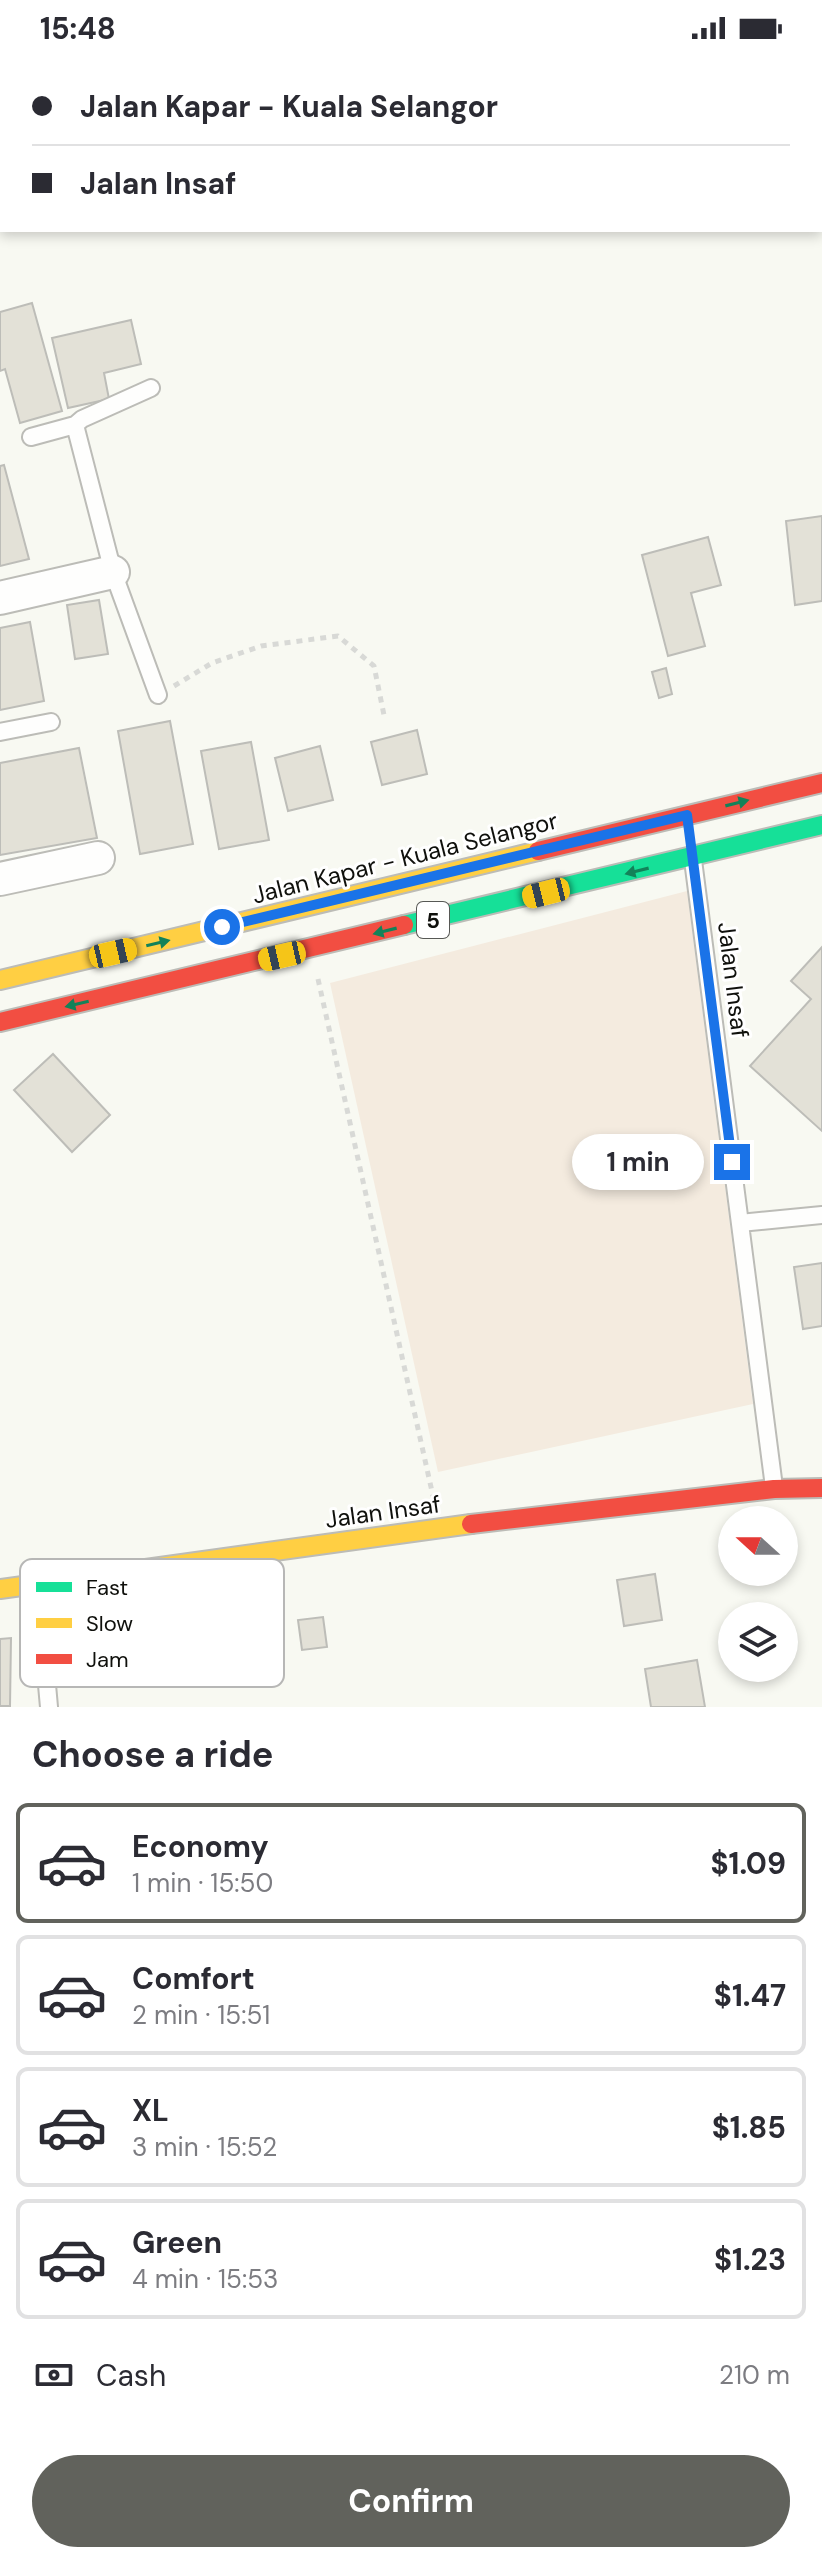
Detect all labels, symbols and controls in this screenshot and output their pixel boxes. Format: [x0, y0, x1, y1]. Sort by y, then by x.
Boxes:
text: 15:48 [40, 9, 116, 48]
text: Jalan Kapar - Kuala Selangor [80, 87, 498, 126]
text: Jalan Insaf [80, 164, 236, 203]
one-way arrow [725, 796, 750, 809]
street label: Jalan Kapar - Kuala Selangor [249, 804, 561, 911]
one-way arrow [625, 865, 650, 877]
car [520, 876, 572, 910]
road number: 5 [417, 902, 449, 938]
route start [204, 909, 240, 945]
street label: Jalan Insaf [711, 920, 756, 1040]
one-way arrow [372, 926, 397, 938]
car [87, 936, 139, 970]
one-way arrow [145, 936, 170, 948]
car [256, 939, 308, 973]
one-way arrow [65, 998, 90, 1011]
callout: 1 min [572, 1134, 704, 1190]
route end [714, 1144, 750, 1180]
text: 1 min [606, 1145, 670, 1179]
street label: Jalan Insaf [323, 1488, 443, 1535]
north arrow [718, 1506, 798, 1586]
map controls [718, 1506, 798, 1682]
legend [20, 1559, 284, 1687]
text: Fast [86, 1573, 128, 1602]
button: layers [718, 1602, 798, 1682]
text: Slow [86, 1609, 133, 1638]
text: Jam [86, 1645, 129, 1674]
text: Choose a ride [32, 1731, 273, 1778]
icon: car [36, 1827, 108, 1899]
text: Economy [132, 1827, 269, 1866]
text: $1.09 [710, 1844, 786, 1883]
text: 1 min · 15:50 [132, 1866, 273, 1900]
icon: car [36, 1959, 108, 2031]
text: Comfort [132, 1959, 255, 1998]
text: $1.47 [714, 1976, 786, 2015]
text: 2 min · 15:51 [132, 1998, 270, 2032]
icon: car [36, 2091, 108, 2163]
text: XL [132, 2091, 169, 2130]
text: $1.85 [712, 2108, 786, 2147]
text: 3 min · 15:52 [132, 2130, 277, 2164]
icon: car [36, 2223, 108, 2295]
text: Green [132, 2223, 222, 2262]
text: $1.23 [714, 2240, 786, 2279]
text: 4 min · 15:53 [132, 2262, 278, 2296]
icon: cash [32, 2353, 76, 2397]
text: Cash [96, 2356, 166, 2395]
text: 210 m [719, 2358, 790, 2392]
button: Confirm [32, 2455, 790, 2547]

